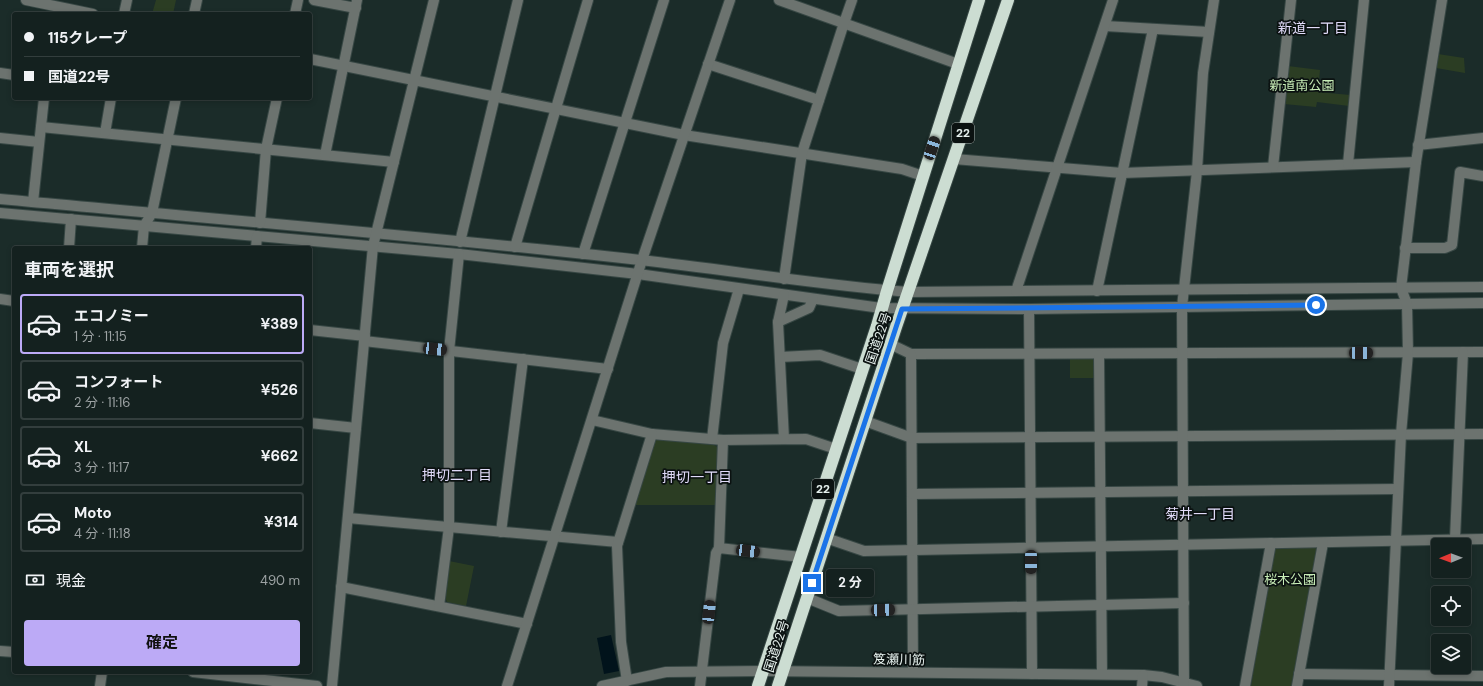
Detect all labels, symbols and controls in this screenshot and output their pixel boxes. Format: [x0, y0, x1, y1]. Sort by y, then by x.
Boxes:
district label: 新道一丁目 [1278, 19, 1348, 37]
text: 115クレープ [48, 28, 127, 48]
text: 国道22号 [48, 67, 110, 87]
park label: 新道南公園 [1269, 77, 1335, 94]
road number: 22 [952, 123, 974, 143]
car [923, 135, 941, 161]
text: 車両を選択 [24, 258, 114, 282]
route start [1307, 296, 1325, 314]
icon: car [26, 306, 62, 342]
text: エコノミー [74, 306, 149, 326]
street label: 国道22号 [862, 310, 895, 366]
text: ¥389 [261, 314, 298, 334]
text: 1 分 · 11:15 [74, 328, 127, 345]
car [422, 342, 448, 356]
car [1349, 347, 1373, 359]
icon: car [26, 372, 62, 408]
text: コンフォート [74, 372, 164, 392]
text: ¥526 [261, 380, 298, 400]
text: 2 分 · 11:16 [74, 394, 130, 411]
text: XL [74, 437, 92, 457]
icon: car [26, 438, 62, 474]
text: ¥662 [261, 446, 298, 466]
text: 3 分 · 11:17 [74, 459, 129, 476]
district label: 押切二丁目 [422, 466, 492, 484]
district label: 押切一丁目 [662, 468, 732, 486]
road number: 22 [812, 479, 834, 499]
text: Moto [74, 503, 112, 523]
icon: car [26, 504, 62, 540]
district label: 菊井一丁目 [1165, 505, 1235, 523]
text: ¥314 [264, 512, 298, 532]
text: 4 分 · 11:18 [74, 525, 131, 542]
north arrow [1431, 538, 1471, 578]
map controls [1431, 538, 1471, 674]
car [735, 544, 761, 558]
car [1025, 550, 1037, 574]
icon: cash [24, 569, 46, 591]
callout: 2 分 [826, 569, 874, 597]
text: 現金 [56, 571, 86, 591]
park label: 桜木公園 [1264, 571, 1316, 588]
text: 490 m [260, 572, 300, 589]
route end [803, 574, 821, 592]
text: 2 分 [838, 574, 862, 591]
button: locate [1431, 586, 1471, 626]
car [702, 599, 716, 625]
car [871, 604, 895, 616]
street label: 国道22号 [760, 618, 793, 674]
button: 確定 [24, 620, 300, 666]
button: layers [1431, 634, 1471, 674]
street label: 笈瀬川筋 [873, 651, 925, 668]

